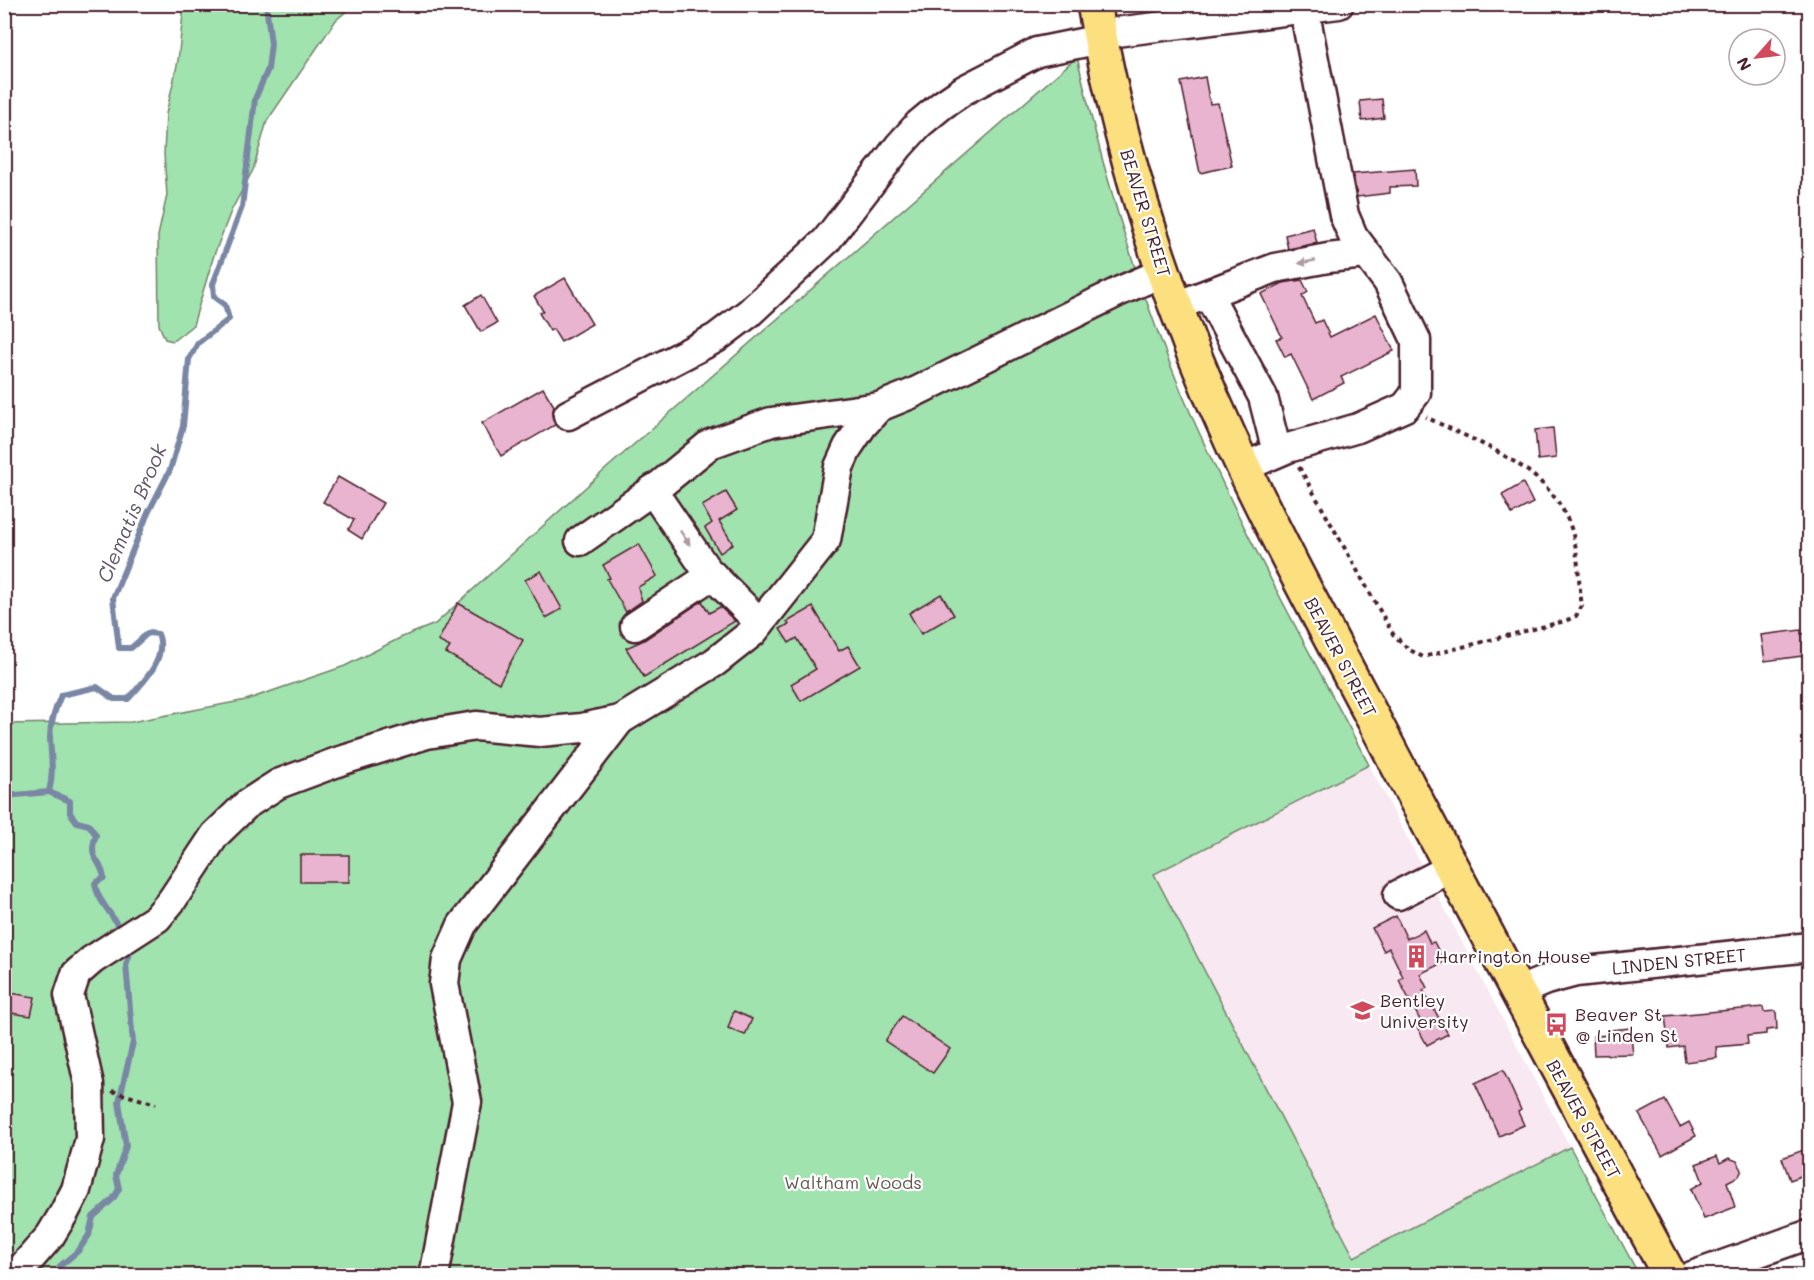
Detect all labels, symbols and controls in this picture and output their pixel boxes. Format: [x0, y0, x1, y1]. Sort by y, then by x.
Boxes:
north arrow [1727, 27, 1787, 87]
text: N [1731, 54, 1755, 75]
street label: BEAVER STREET [1115, 146, 1177, 280]
one-way arrow [1298, 258, 1317, 267]
water label: Clematis Brook [90, 439, 172, 586]
one-way arrow [679, 530, 691, 546]
street label: BEAVER STREET [1299, 593, 1383, 721]
street label: LINDEN STREET [1611, 942, 1747, 980]
building icon: Harrington House [1404, 943, 1430, 969]
place label: Harrington House [1435, 944, 1591, 968]
place label: Bentley University [1380, 988, 1469, 1033]
school or university icon: Bentley University [1349, 997, 1375, 1023]
place label: Beaver St @ Linden St [1575, 1002, 1678, 1047]
bus stop icon: Beaver St @ Linden St [1544, 1011, 1570, 1037]
street label: BEAVER STREET [1541, 1055, 1627, 1183]
park label: Waltham Woods [784, 1170, 922, 1194]

